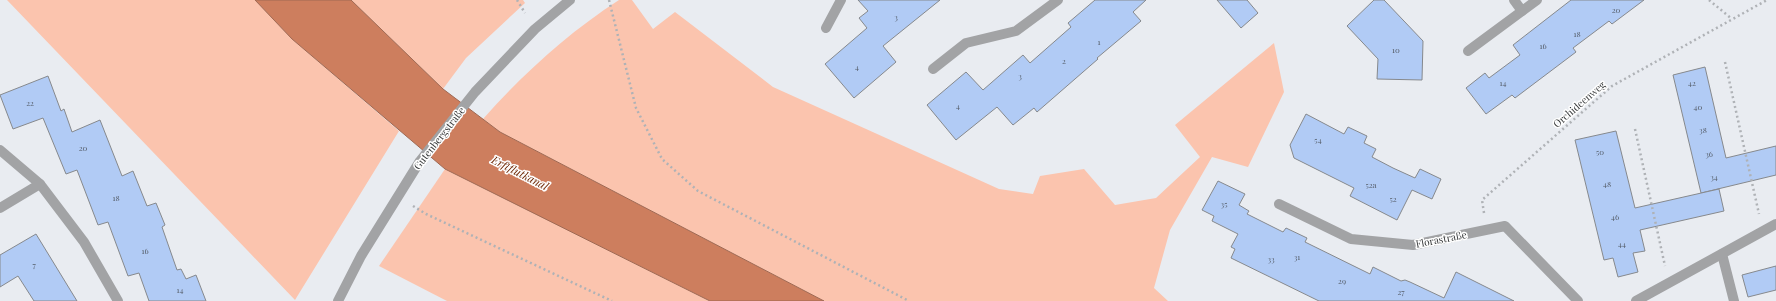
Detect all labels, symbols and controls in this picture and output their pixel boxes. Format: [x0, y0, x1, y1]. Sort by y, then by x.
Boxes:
house number: 20 [1612, 4, 1621, 15]
house number: 3 [894, 11, 898, 22]
house number: 18 [1573, 28, 1581, 39]
house number: 1 [1098, 36, 1101, 47]
house number: 16 [1539, 40, 1547, 51]
house number: 10 [1392, 44, 1400, 55]
house number: 2 [1062, 55, 1066, 66]
house number: 4 [855, 61, 859, 72]
house number: 3 [1018, 70, 1022, 81]
house number: 14 [1500, 77, 1506, 88]
street label: Orchideenweg [1550, 77, 1609, 131]
house number: 42 [1688, 77, 1696, 88]
house number: 22 [26, 97, 34, 108]
house number: 4 [956, 100, 960, 111]
house number: 40 [1694, 101, 1703, 112]
street label: Gutenbergstraße [410, 104, 468, 172]
house number: 38 [1699, 124, 1707, 135]
house number: 54 [1314, 134, 1322, 145]
house number: 20 [79, 142, 88, 153]
house number: 50 [1596, 146, 1604, 157]
house number: 36 [1705, 148, 1713, 159]
water label: Erftflutkanal [488, 151, 552, 194]
house number: 34 [1710, 171, 1718, 182]
house number: 48 [1603, 178, 1611, 189]
house number: 52a [1365, 179, 1377, 190]
house number: 18 [112, 192, 120, 203]
house number: 52 [1389, 193, 1397, 204]
house number: 35 [1221, 198, 1227, 209]
house number: 46 [1611, 211, 1619, 222]
street label: Florastraße [1414, 227, 1468, 251]
house number: 44 [1618, 238, 1626, 249]
house number: 16 [141, 245, 149, 256]
house number: 31 [1294, 251, 1300, 262]
house number: 33 [1267, 253, 1275, 264]
house number: 7 [32, 259, 36, 270]
house number: 29 [1338, 275, 1346, 286]
house number: 14 [177, 284, 183, 295]
house number: 27 [1397, 286, 1405, 297]

